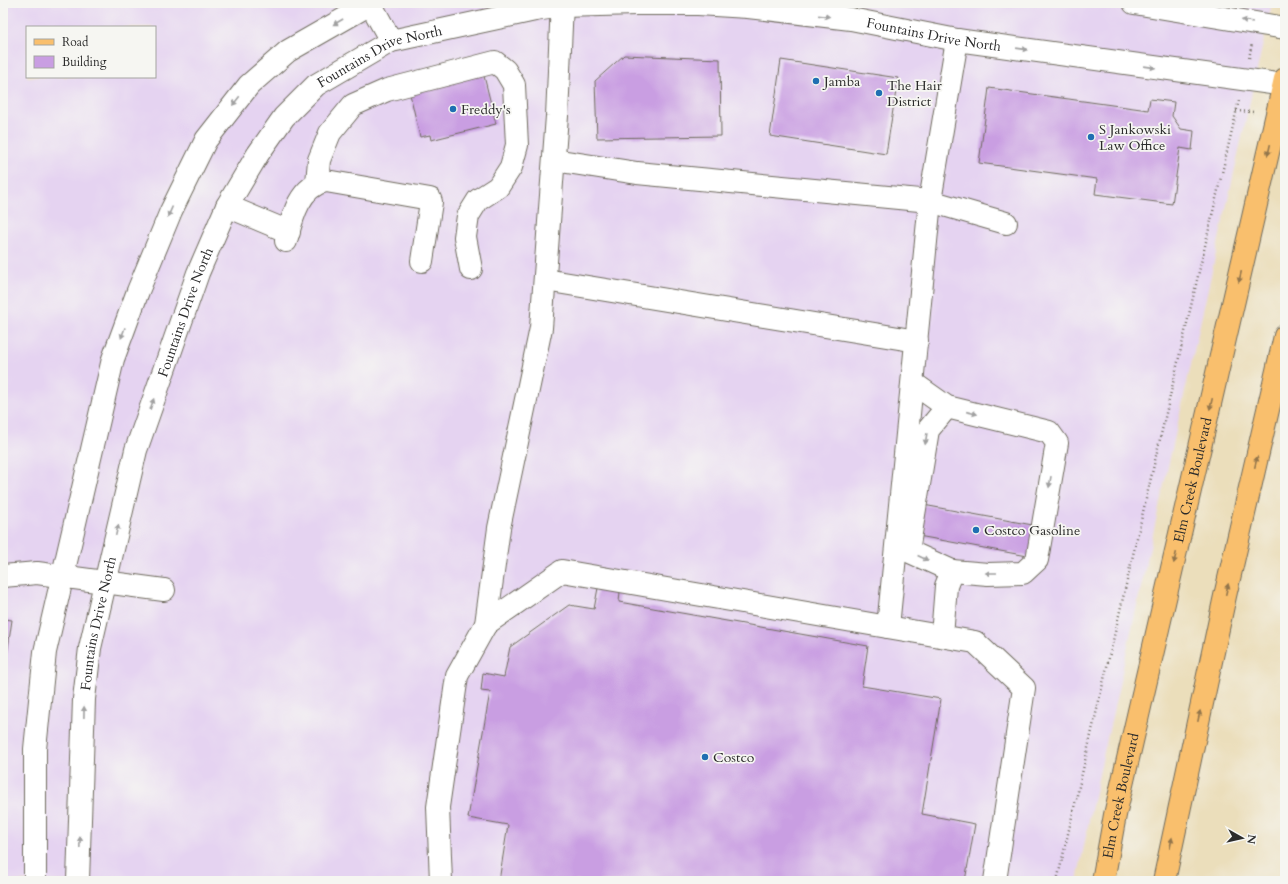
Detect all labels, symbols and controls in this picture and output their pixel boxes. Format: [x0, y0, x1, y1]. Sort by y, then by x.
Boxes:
one-way arrow [818, 13, 830, 20]
street label: Fountains Drive North [865, 13, 1003, 56]
one-way arrow [332, 18, 344, 25]
one-way arrow [1241, 18, 1253, 24]
street label: Fountains Drive North [314, 21, 444, 92]
legend [26, 26, 156, 78]
text: Road [62, 34, 89, 50]
one-way arrow [1016, 46, 1028, 52]
text: Building [62, 54, 107, 70]
one-way arrow [1144, 64, 1156, 70]
place label: Jamba [822, 72, 860, 91]
marker: Jamba [811, 76, 821, 86]
place label: The Hair District [887, 76, 943, 111]
marker: The Hair District [874, 88, 884, 98]
one-way arrow [232, 95, 241, 106]
place label: Freddy's [461, 100, 511, 119]
marker: Freddy's [448, 104, 458, 114]
place label: S Jankowski Law Office [1099, 120, 1171, 155]
marker: S Jankowski Law Office [1086, 132, 1096, 142]
one-way arrow [1265, 144, 1271, 157]
one-way arrow [167, 206, 173, 218]
street label: Fountains Drive North [153, 244, 218, 380]
one-way arrow [1236, 271, 1242, 283]
one-way arrow [119, 327, 125, 339]
one-way arrow [149, 398, 155, 410]
one-way arrow [1207, 398, 1213, 410]
one-way arrow [966, 411, 978, 417]
street label: Elm Creek Boulevard [1169, 415, 1217, 545]
one-way arrow [923, 433, 929, 445]
one-way arrow [1253, 456, 1259, 468]
one-way arrow [1047, 476, 1053, 488]
place label: Costco Gasoline [984, 521, 1080, 540]
one-way arrow [115, 523, 121, 536]
marker: Costco Gasoline [971, 525, 981, 535]
one-way arrow [1172, 552, 1178, 564]
street label: Fountains Drive North [76, 554, 121, 692]
one-way arrow [917, 555, 928, 561]
one-way arrow [984, 570, 997, 576]
one-way arrow [1224, 583, 1230, 595]
one-way arrow [80, 706, 87, 718]
one-way arrow [1196, 709, 1202, 722]
street label: Elm Creek Boulevard [1098, 731, 1144, 860]
place label: Costco [713, 748, 755, 767]
marker: Costco [700, 752, 710, 762]
north arrow [1222, 818, 1262, 858]
text: N [1243, 834, 1259, 846]
one-way arrow [77, 835, 83, 848]
one-way arrow [1168, 837, 1174, 849]

